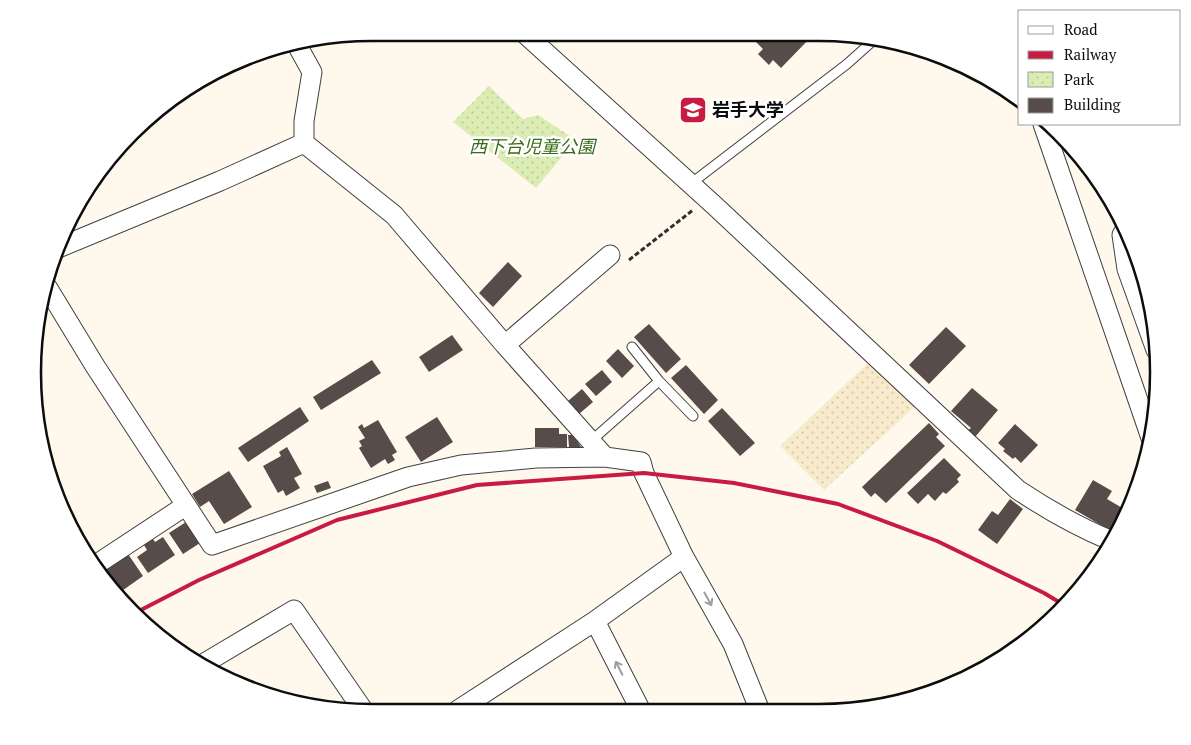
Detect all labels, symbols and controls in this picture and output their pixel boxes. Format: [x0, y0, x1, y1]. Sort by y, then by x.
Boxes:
legend [1018, 10, 1181, 125]
text: Road [1064, 19, 1097, 39]
text: Railway [1064, 44, 1117, 64]
text: Park [1064, 69, 1094, 89]
text: Building [1064, 94, 1122, 114]
school or university icon: 岩手大学 [678, 95, 708, 125]
place label: 岩手大学 [712, 97, 784, 121]
park label: 西下台児童公園 [469, 134, 598, 158]
one-way arrow [703, 591, 713, 606]
one-way arrow [614, 660, 624, 675]

